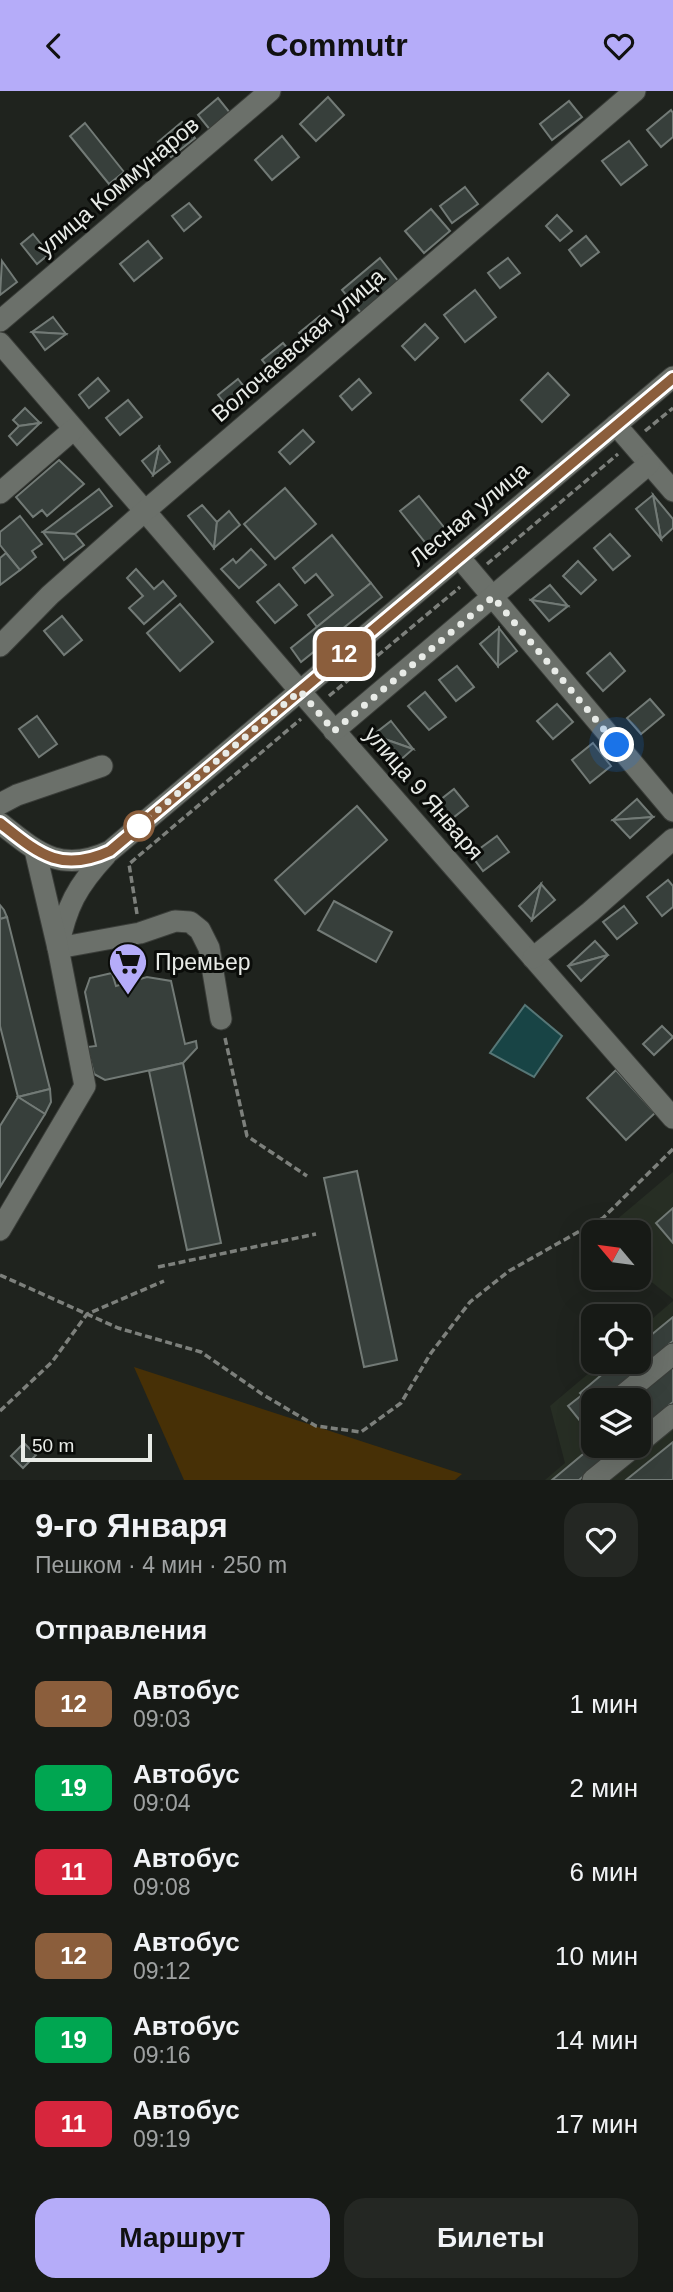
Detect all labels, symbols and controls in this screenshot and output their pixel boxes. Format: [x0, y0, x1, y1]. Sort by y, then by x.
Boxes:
icon: back [35, 27, 73, 65]
text: Commutr [265, 27, 408, 63]
icon: heart [600, 27, 638, 65]
street label: улица Коммунаров [32, 111, 204, 261]
street label: Волочаевская улица [206, 263, 390, 427]
street label: Лесная улица [404, 457, 534, 571]
line badge: 12 [312, 631, 376, 677]
text: 12 [331, 640, 357, 667]
street label: улица 9 Января [359, 721, 489, 865]
your location [599, 727, 634, 762]
unlabelled marker [124, 811, 154, 841]
supermarket icon: Премьер [107, 941, 149, 996]
place label: Премьер [155, 949, 251, 975]
north arrow [581, 1220, 651, 1290]
map controls [581, 1220, 651, 1458]
button: locate [581, 1304, 651, 1374]
button: layers [581, 1388, 651, 1458]
scale bar [21, 1431, 152, 1463]
text: 50 m [32, 1435, 74, 1456]
button: heart [564, 1503, 638, 1577]
text: 9-го Января [35, 1507, 228, 1544]
text: Пешком · 4 мин · 250 m [35, 1552, 287, 1578]
text: Отправления [35, 1615, 207, 1645]
text: Автобус [133, 1675, 240, 1705]
text: 1 мин [570, 1689, 638, 1719]
text: 12 [60, 1690, 87, 1717]
text: 09:03 [133, 1706, 191, 1732]
text: Автобус [133, 1759, 240, 1789]
text: 2 мин [570, 1773, 638, 1803]
text: 19 [60, 1774, 87, 1801]
text: 09:04 [133, 1790, 191, 1816]
text: Автобус [133, 1843, 240, 1873]
text: 6 мин [570, 1857, 638, 1887]
text: 11 [61, 1858, 86, 1885]
text: 09:08 [133, 1874, 191, 1900]
text: Автобус [133, 1927, 240, 1957]
text: 10 мин [555, 1941, 638, 1971]
text: 12 [60, 1942, 87, 1969]
text: 09:12 [133, 1958, 191, 1984]
text: Автобус [133, 2011, 240, 2041]
text: 14 мин [555, 2025, 638, 2055]
text: 19 [60, 2026, 87, 2053]
text: 09:16 [133, 2042, 191, 2068]
text: Автобус [133, 2095, 240, 2125]
text: 17 мин [555, 2109, 638, 2139]
text: 11 [61, 2110, 86, 2137]
text: 09:19 [133, 2126, 191, 2152]
button: Маршрут [35, 2198, 330, 2278]
button: Билеты [344, 2198, 638, 2278]

